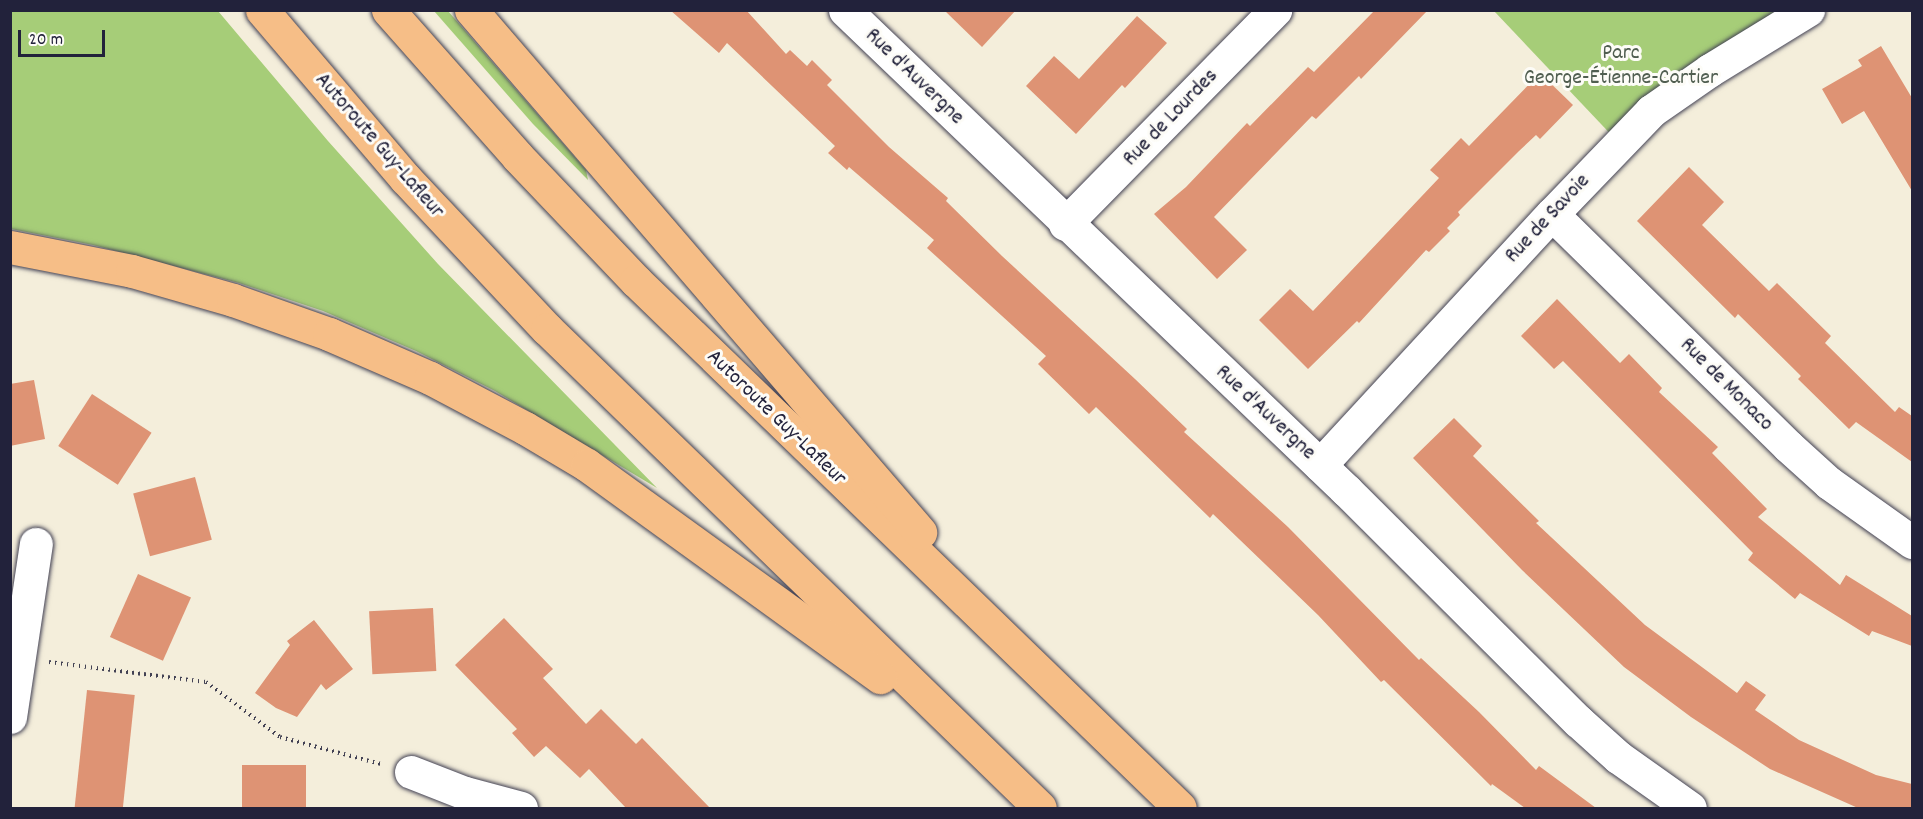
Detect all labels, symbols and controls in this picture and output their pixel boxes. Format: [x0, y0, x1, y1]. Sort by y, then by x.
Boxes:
scale bar [21, 18, 108, 56]
street label: Rue d'Auvergne [859, 23, 969, 131]
text: 20 m [29, 28, 63, 53]
park label: Parc George-Étienne-Cartier [1524, 40, 1718, 92]
street label: Rue de Lourdes [1118, 64, 1224, 172]
street label: Autoroute Guy-Lafleur [309, 68, 449, 224]
street label: Rue de Savoie [1500, 169, 1596, 269]
street label: Rue de Monaco [1674, 333, 1778, 437]
street label: Autoroute Guy-Lafleur [701, 344, 851, 492]
street label: Rue d'Auvergne [1209, 360, 1321, 466]

